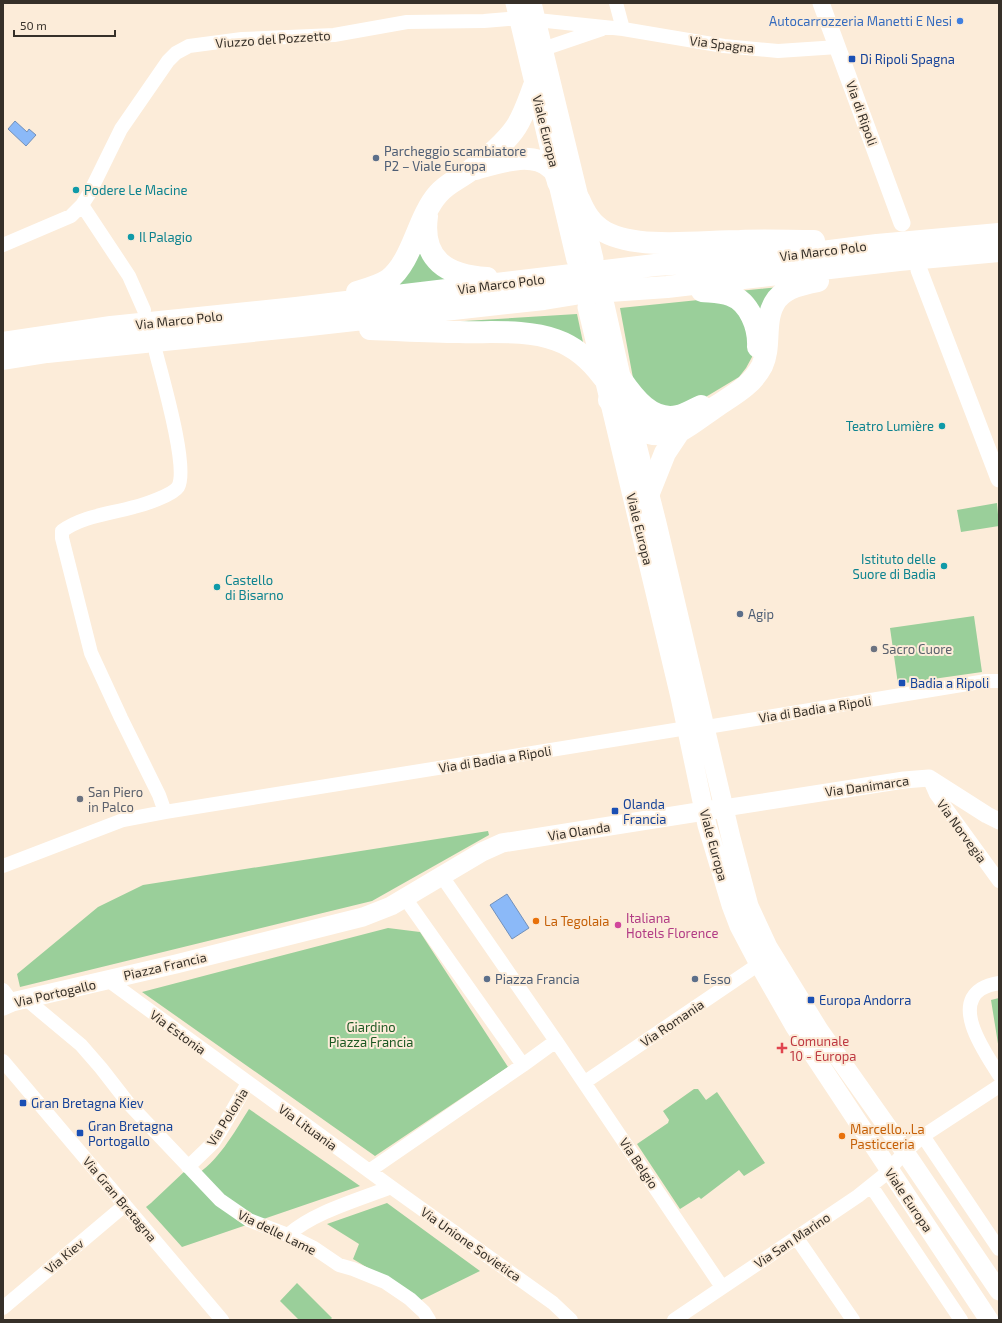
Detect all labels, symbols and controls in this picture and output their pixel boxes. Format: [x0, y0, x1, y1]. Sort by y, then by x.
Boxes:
scale bar [14, 12, 115, 38]
place label: Autocarrozzeria Manetti E Nesi [769, 13, 952, 29]
marker: Autocarrozzeria Manetti E Nesi [955, 16, 965, 26]
text: 50 m [20, 18, 47, 32]
street label: Viuzzo del Pozzetto [215, 27, 331, 51]
street label: Via Spagna [689, 32, 755, 56]
place label: Di Ripoli Spagna [860, 51, 955, 67]
marker: Di Ripoli Spagna [847, 54, 857, 64]
street label: Via di Ripoli [843, 78, 881, 148]
street label: Viale Europa [529, 93, 563, 169]
place label: Parcheggio scambiatore P2 – Viale Europa [384, 143, 526, 174]
marker: Parcheggio scambiatore P2 – Viale Europa [371, 153, 381, 163]
place label: Podere Le Macine [84, 182, 188, 198]
marker: Podere Le Macine [71, 185, 81, 195]
place label: Il Palagio [139, 229, 192, 245]
marker: Il Palagio [126, 232, 136, 242]
street label: Via Marco Polo [779, 238, 867, 264]
street label: Via Marco Polo [457, 271, 545, 297]
street label: Via Marco Polo [135, 307, 223, 333]
place label: Teatro Lumière [846, 418, 934, 434]
marker: Teatro Lumière [937, 421, 947, 431]
street label: Viale Europa [623, 491, 657, 567]
place label: Istituto delle Suore di Badia [852, 551, 936, 582]
marker: Istituto delle Suore di Badia [939, 561, 949, 571]
place label: Castello di Bisarno [225, 572, 284, 603]
marker: Castello di Bisarno [212, 582, 222, 592]
place label: Agip [748, 606, 774, 622]
marker: Agip [735, 609, 745, 619]
place label: Sacro Cuore [882, 641, 952, 657]
marker: Sacro Cuore [869, 644, 879, 654]
place label: Badia a Ripoli [910, 675, 989, 691]
marker: Badia a Ripoli [897, 678, 907, 688]
street label: Via di Badia a Ripoli [757, 692, 873, 726]
street label: Via di Badia a Ripoli [437, 742, 553, 776]
street label: Via Danimarca [824, 772, 910, 800]
place label: San Piero in Palco [88, 784, 143, 815]
marker: San Piero in Palco [75, 794, 85, 804]
place label: Olanda Francia [623, 796, 666, 827]
street label: Via Norvegia [934, 796, 990, 866]
marker: Olanda Francia [610, 806, 620, 816]
street label: Viale Europa [697, 807, 731, 883]
street label: Via Olanda [547, 818, 611, 844]
place label: Italiana Hotels Florence [626, 910, 718, 941]
place label: La Tegolaia [544, 913, 609, 929]
marker: La Tegolaia [531, 916, 541, 926]
marker: Italiana Hotels Florence [613, 920, 623, 930]
street label: Piazza Francia [122, 949, 208, 983]
place label: Piazza Francia [495, 971, 580, 987]
place label: Esso [703, 971, 731, 987]
marker: Piazza Francia [482, 974, 492, 984]
marker: Esso [690, 974, 700, 984]
street label: Via Portogallo [13, 976, 97, 1010]
place label: Europa Andorra [819, 992, 911, 1008]
marker: Europa Andorra [806, 995, 816, 1005]
street label: Via Romania [637, 996, 707, 1050]
street label: Via Estonia [147, 1006, 209, 1058]
park label: Giardino Piazza Francia [329, 1019, 413, 1050]
place label: Comunale 10 - Europa [790, 1033, 856, 1064]
marker: Comunale 10 - Europa [777, 1043, 787, 1053]
street label: Via Polonia [203, 1085, 251, 1149]
place label: Gran Bretagna Kiev [31, 1095, 144, 1111]
marker: Gran Bretagna Kiev [18, 1098, 28, 1108]
street label: Via Lituania [276, 1100, 340, 1154]
place label: Gran Bretagna Portogallo [88, 1118, 173, 1149]
place label: Marcello...La Pasticceria [850, 1121, 925, 1152]
marker: Gran Bretagna Portogallo [75, 1128, 85, 1138]
marker: Marcello...La Pasticceria [837, 1131, 847, 1141]
street label: Via Belgio [616, 1135, 662, 1191]
street label: Via Gran Bretagna [80, 1153, 160, 1245]
street label: Viale Europa [882, 1165, 936, 1235]
street label: Via Unione Sovietica [418, 1203, 524, 1285]
street label: Via delle Lame [235, 1206, 319, 1258]
street label: Via San Marino [751, 1209, 833, 1271]
street label: Via Kiev [41, 1235, 87, 1277]

